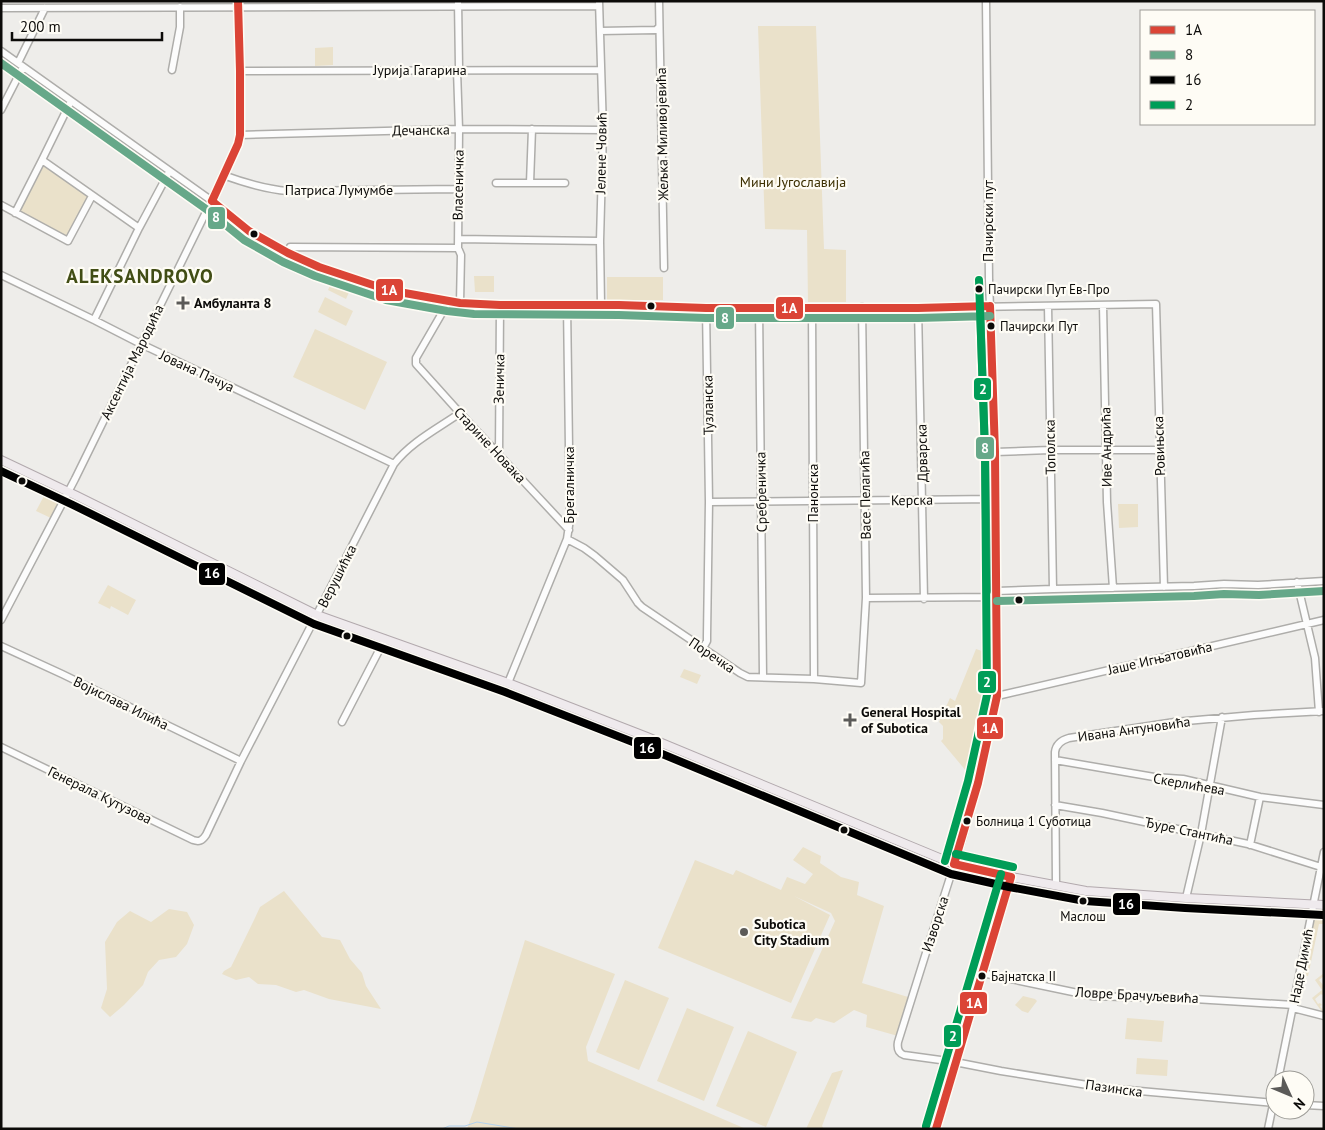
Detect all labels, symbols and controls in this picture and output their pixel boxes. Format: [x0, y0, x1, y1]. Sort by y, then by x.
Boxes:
scale bar [12, 10, 162, 42]
legend [1140, 10, 1315, 125]
text: 200 m [20, 17, 61, 36]
text: 1A [1185, 20, 1202, 39]
text: 8 [1185, 45, 1193, 64]
street label: Јурија Гагарина [372, 61, 467, 79]
street label: Жељка Миливојевића [652, 67, 672, 202]
text: 16 [1185, 70, 1201, 89]
text: 2 [1185, 95, 1193, 114]
street label: Јелене Човић [591, 112, 611, 195]
street label: Дечанска [392, 120, 450, 140]
street label: Власеничка [448, 149, 468, 221]
park label: Мини Југославија [740, 173, 846, 191]
street label: Пачирски пут [979, 179, 997, 262]
street label: Патриса Лумумбе [285, 181, 393, 199]
line badge: 8 [207, 206, 226, 230]
text: 8 [212, 208, 220, 226]
unlabelled marker [249, 229, 259, 239]
district label: ALEKSANDROVO [66, 264, 214, 288]
line badge: 1A [375, 278, 404, 302]
text: 1A [381, 281, 398, 299]
place label: Пачирски Пут Ев-Про [988, 281, 1110, 298]
marker: Пачирски Пут Ев-Про [974, 284, 984, 294]
place label: Амбуланта 8 [194, 294, 271, 312]
marker: Амбуланта 8 [176, 296, 190, 310]
line badge: 1A [775, 296, 804, 320]
text: 1A [781, 299, 798, 317]
street label: Аксентија Мародића [96, 301, 168, 423]
unlabelled marker [646, 301, 656, 311]
line badge: 8 [715, 306, 735, 330]
text: 8 [721, 309, 729, 327]
place label: Пачирски Пут [1000, 318, 1079, 335]
marker: Пачирски Пут [986, 321, 996, 331]
street label: Јована Пачуа [156, 345, 237, 396]
street label: Зеничка [490, 354, 508, 404]
street label: Тузланска [698, 375, 718, 435]
line badge: 2 [973, 377, 992, 401]
text: 2 [979, 380, 987, 398]
street label: Старине Новака [450, 403, 530, 487]
street label: Иве Андрића [1096, 407, 1116, 487]
street label: Ровињска [1149, 416, 1169, 476]
street label: Тополска [1041, 419, 1059, 475]
street label: Дрварска [912, 424, 932, 482]
line badge: 8 [975, 436, 995, 460]
text: 8 [981, 439, 989, 457]
street label: Брегалничка [560, 446, 578, 524]
street label: Васе Пелагића [855, 450, 875, 540]
street label: Сребреничка [751, 452, 771, 532]
street label: Панонска [804, 464, 822, 522]
unlabelled marker [17, 476, 27, 486]
street label: Керска [891, 491, 933, 509]
street label: Верушићка [313, 541, 361, 611]
line badge: 16 [198, 562, 226, 586]
text: 16 [204, 564, 220, 582]
unlabelled marker [1014, 595, 1024, 605]
unlabelled marker [342, 631, 352, 641]
street label: Поречка [685, 633, 739, 677]
street label: Јаше Игњатовића [1105, 637, 1214, 679]
line badge: 2 [977, 670, 997, 694]
street label: Војислава Илића [70, 672, 172, 734]
text: 2 [983, 673, 991, 691]
place label: General Hospital of Subotica [861, 703, 962, 737]
street label: Ивана Антуновића [1077, 712, 1191, 746]
marker: General Hospital of Subotica [843, 713, 857, 727]
line badge: 1A [976, 716, 1004, 740]
text: 1A [982, 719, 999, 737]
line badge: 16 [633, 736, 662, 760]
text: 16 [639, 739, 655, 757]
street label: Генерала Кутузова [45, 762, 155, 828]
street label: Скерлићева [1152, 769, 1226, 799]
place label: Болница 1 Суботица [976, 813, 1091, 830]
street label: Ђуре Стантића [1143, 813, 1235, 849]
marker: Болница 1 Суботица [962, 816, 972, 826]
unlabelled marker [839, 825, 849, 835]
line badge: 16 [1112, 892, 1141, 916]
street label: Изворска [918, 894, 952, 954]
text: 16 [1118, 895, 1134, 913]
marker: Маслош [1078, 896, 1088, 906]
place label: Маслош [1060, 908, 1106, 925]
place label: Subotica City Stadium [754, 915, 829, 949]
marker: Subotica City Stadium [738, 926, 750, 938]
street label: Наде Димић [1285, 927, 1317, 1005]
place label: Бајнатска II [991, 968, 1056, 985]
marker: Бајнатска II [977, 971, 987, 981]
street label: Ловре Брачуљевића [1074, 983, 1199, 1007]
line badge: 1A [959, 991, 988, 1015]
text: 1A [966, 994, 983, 1012]
line badge: 2 [943, 1024, 962, 1048]
text: 2 [949, 1027, 957, 1045]
north arrow [1265, 1070, 1315, 1120]
street label: Пазинска [1084, 1075, 1144, 1101]
text: N [1290, 1094, 1309, 1114]

